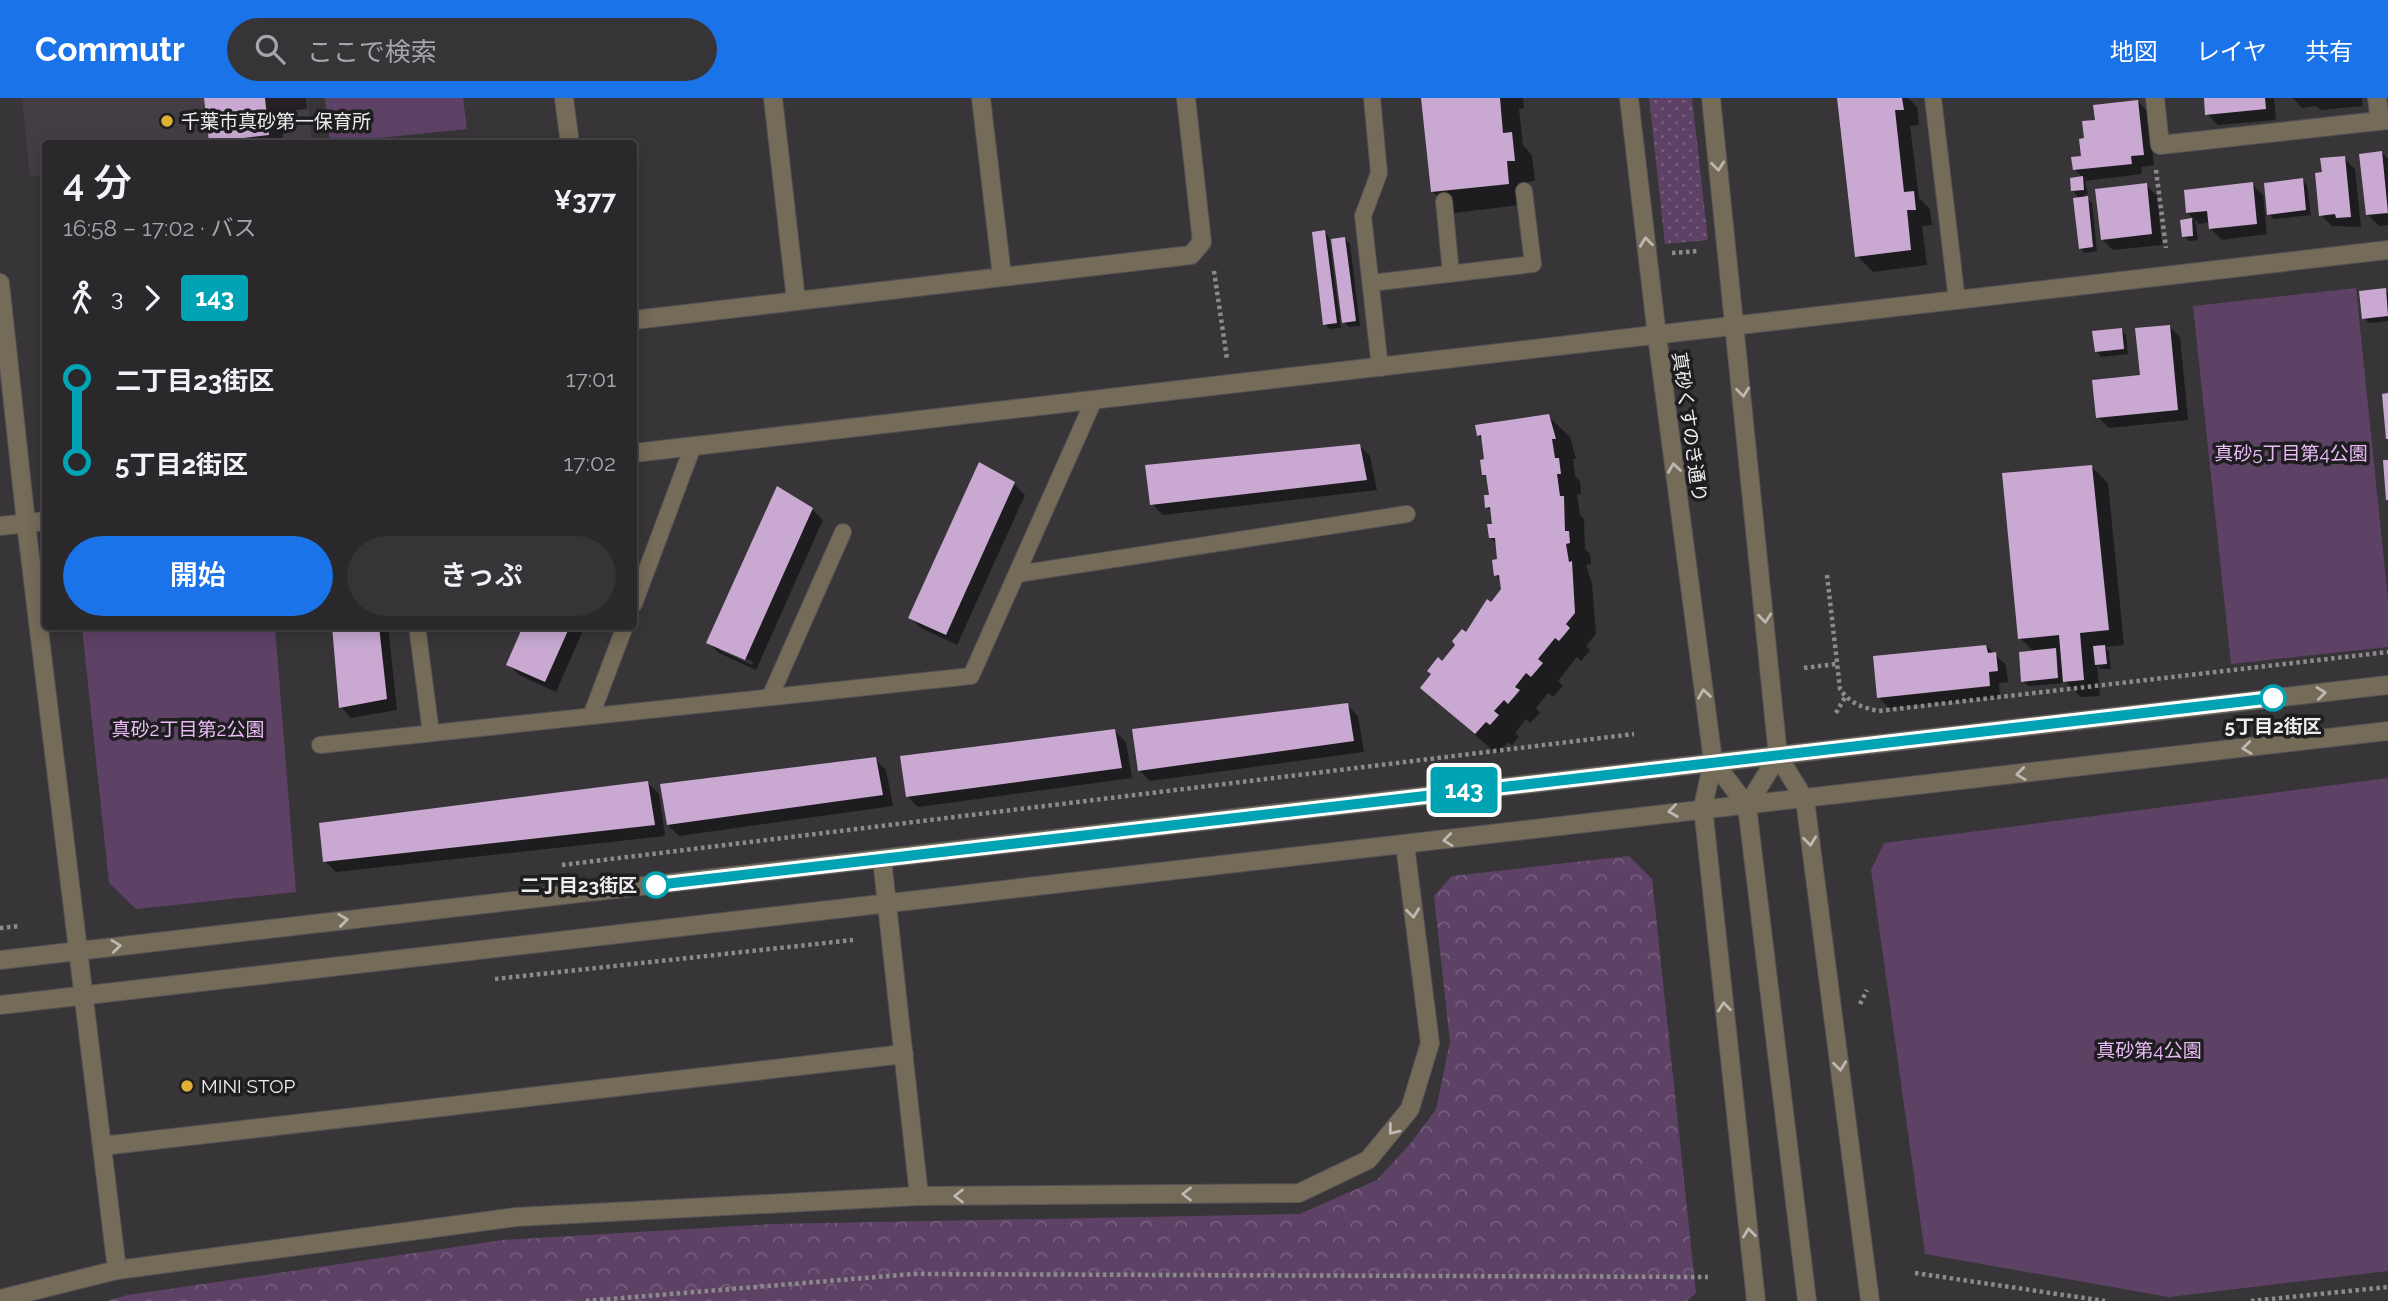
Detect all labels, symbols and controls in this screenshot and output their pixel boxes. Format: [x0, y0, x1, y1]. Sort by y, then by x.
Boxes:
search box [227, 18, 717, 81]
text: Commutr [35, 30, 185, 69]
icon: search [251, 30, 289, 68]
text: ここで検索 [307, 37, 437, 67]
text: 地図 [2110, 37, 2158, 66]
text: レイヤ [2196, 37, 2267, 66]
text: 共有 [2305, 37, 2353, 66]
place label: 千葉市真砂第一保育所 [181, 110, 371, 132]
marker: 千葉市真砂第一保育所 [159, 113, 175, 129]
text: 4 分 [63, 160, 132, 205]
one-way arrow [1711, 160, 1726, 172]
text: ¥377 [554, 185, 616, 215]
text: 16:58 – 17:02 · バス [63, 214, 257, 241]
one-way arrow [1639, 237, 1654, 248]
icon: walk [63, 279, 101, 317]
icon: forward [133, 279, 171, 317]
text: 143 [195, 283, 234, 312]
text: 3 [111, 284, 123, 311]
street label: 真砂くすのき通り [1669, 350, 1711, 504]
text: 17:01 [566, 365, 616, 392]
text: 二丁目23街区 [115, 366, 274, 396]
one-way arrow [1735, 387, 1750, 398]
park label: 真砂5丁目第4公園 [2214, 442, 2368, 464]
text: 17:02 [564, 449, 616, 476]
text: 5丁目2街区 [115, 450, 248, 480]
one-way arrow [1667, 462, 1682, 474]
button: 開始 [63, 536, 333, 616]
button: きっぷ [347, 536, 616, 616]
one-way arrow [1757, 613, 1772, 624]
marker: 5丁目2街区 [2260, 685, 2286, 711]
one-way arrow [2315, 685, 2327, 700]
one-way arrow [1697, 688, 1712, 700]
place label: 5丁目2街区 [2224, 715, 2322, 737]
park label: 真砂2丁目第2公園 [112, 718, 264, 740]
one-way arrow [2241, 740, 2253, 755]
line badge: 143 [1424, 767, 1504, 813]
one-way arrow [2015, 767, 2027, 782]
text: 143 [1445, 775, 1483, 804]
one-way arrow [1667, 804, 1679, 819]
one-way arrow [1442, 832, 1453, 847]
one-way arrow [1803, 835, 1818, 847]
marker: 二丁目23街区 [643, 872, 669, 898]
place label: 二丁目23街区 [521, 874, 637, 896]
one-way arrow [1406, 907, 1421, 918]
one-way arrow [337, 913, 348, 928]
one-way arrow [111, 939, 122, 954]
one-way arrow [1717, 1001, 1732, 1013]
park label: 真砂第4公園 [2096, 1039, 2202, 1061]
one-way arrow [1832, 1060, 1847, 1072]
place label: MINI STOP [201, 1075, 295, 1097]
marker: MINI STOP [179, 1078, 195, 1094]
one-way arrow [1388, 1123, 1401, 1135]
one-way arrow [1181, 1186, 1191, 1202]
one-way arrow [953, 1188, 964, 1204]
one-way arrow [1741, 1227, 1756, 1239]

